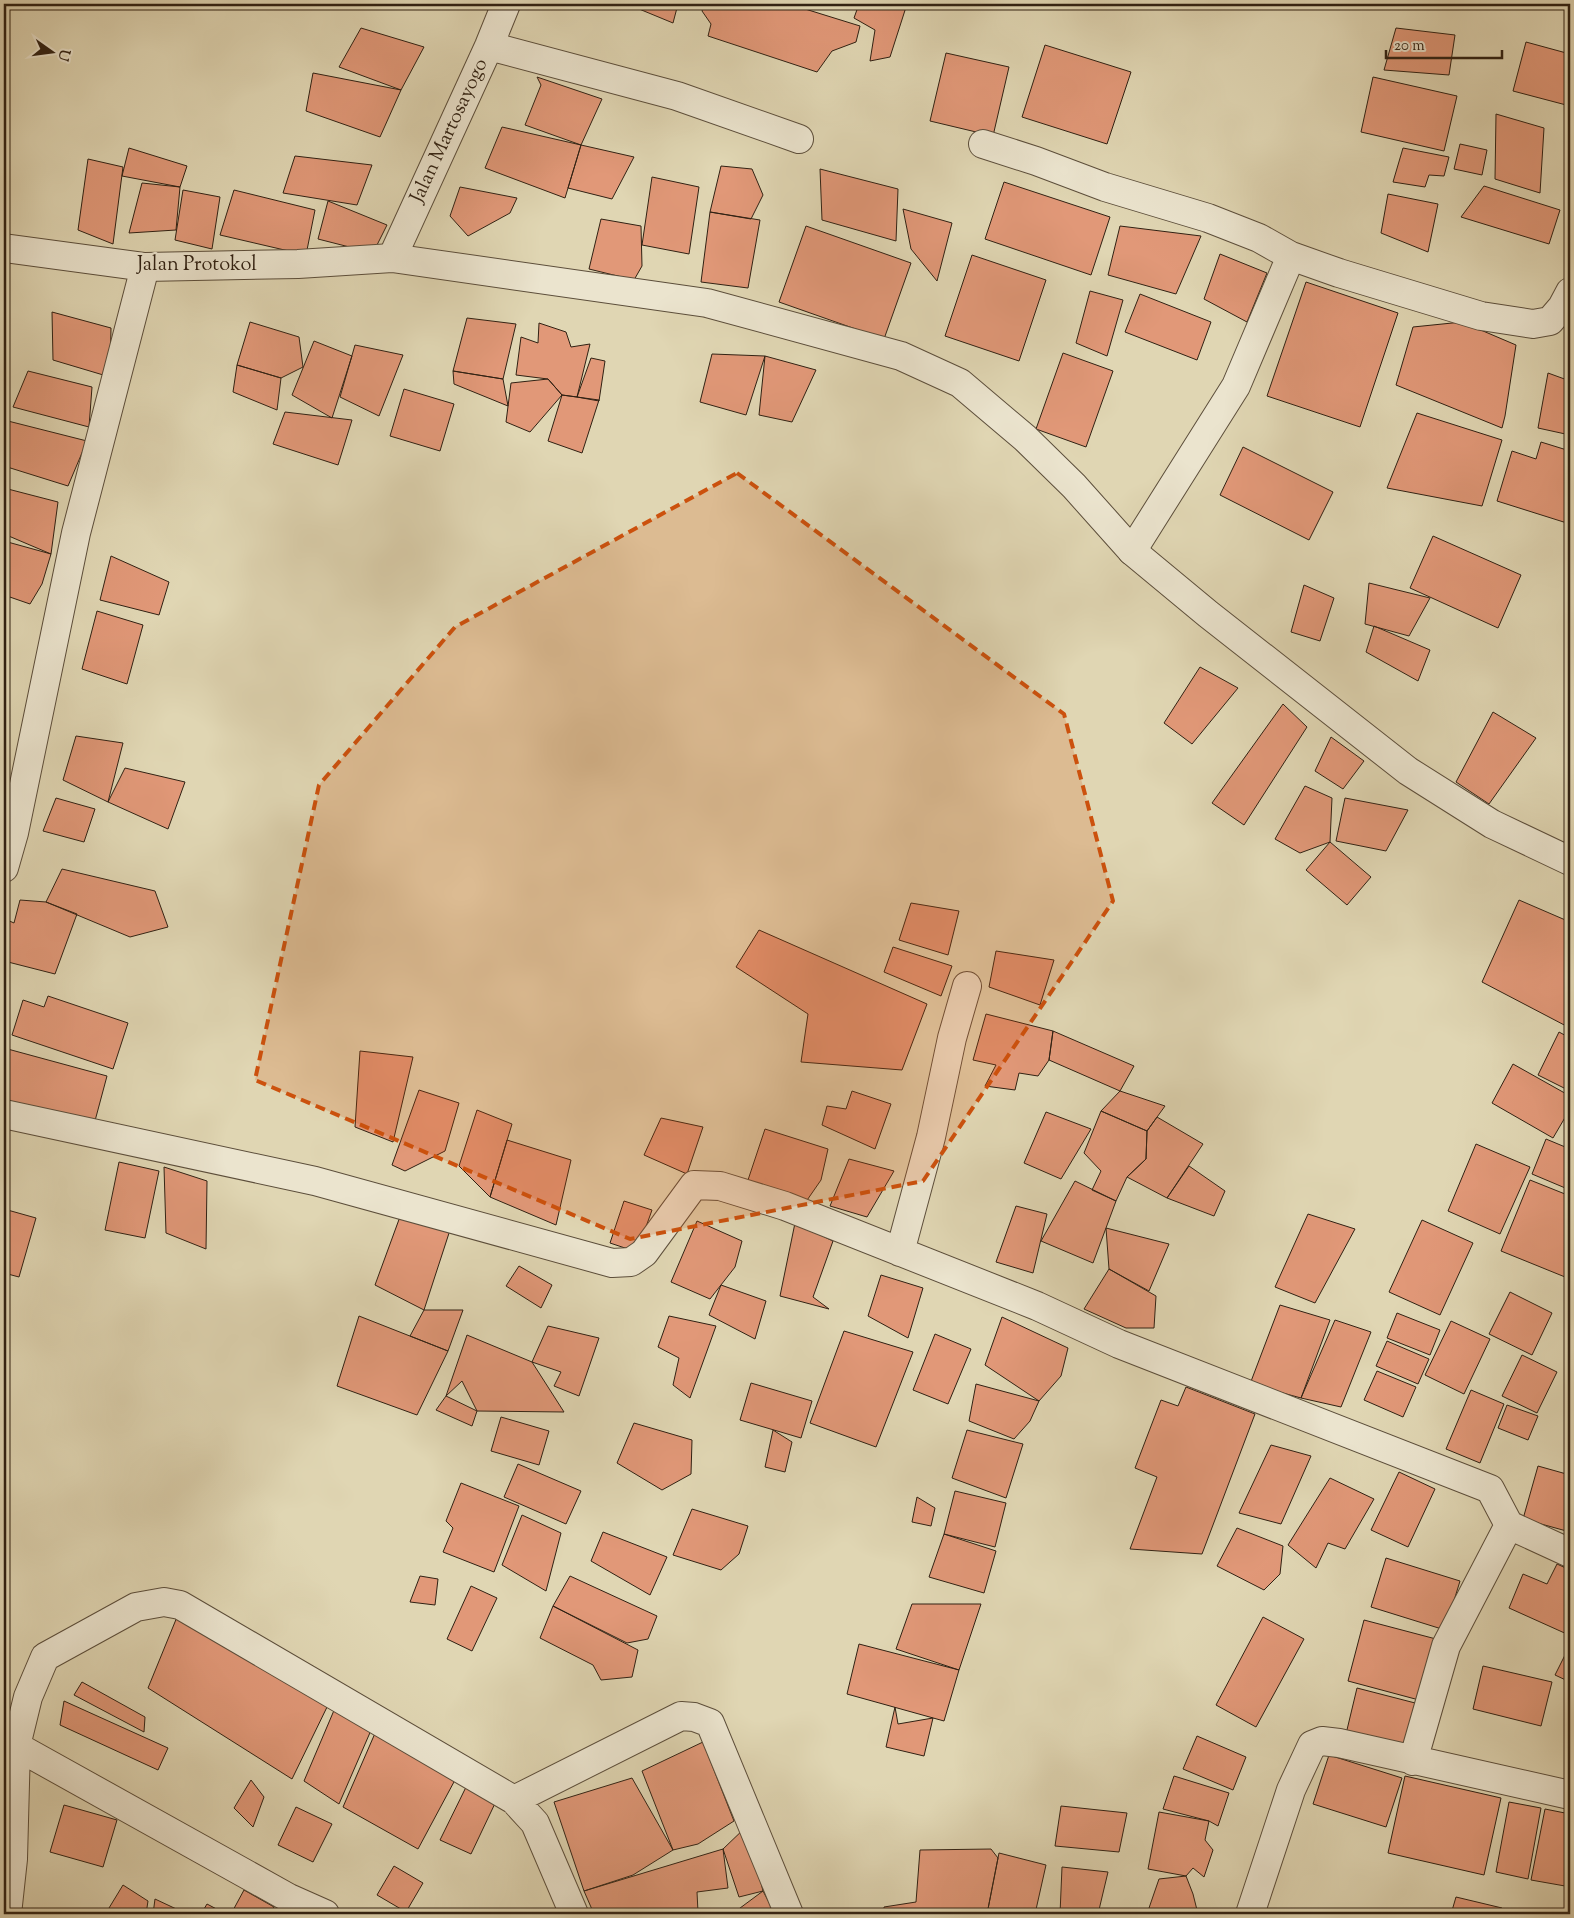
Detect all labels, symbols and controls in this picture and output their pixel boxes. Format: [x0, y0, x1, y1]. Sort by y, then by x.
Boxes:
north arrow [28, 28, 78, 78]
scale bar [1386, 28, 1503, 60]
text: 20 m [1394, 36, 1425, 57]
text: U [51, 47, 74, 63]
street label: Jalan Martosayogo [403, 54, 496, 209]
street label: Jalan Protokol [136, 251, 257, 280]

